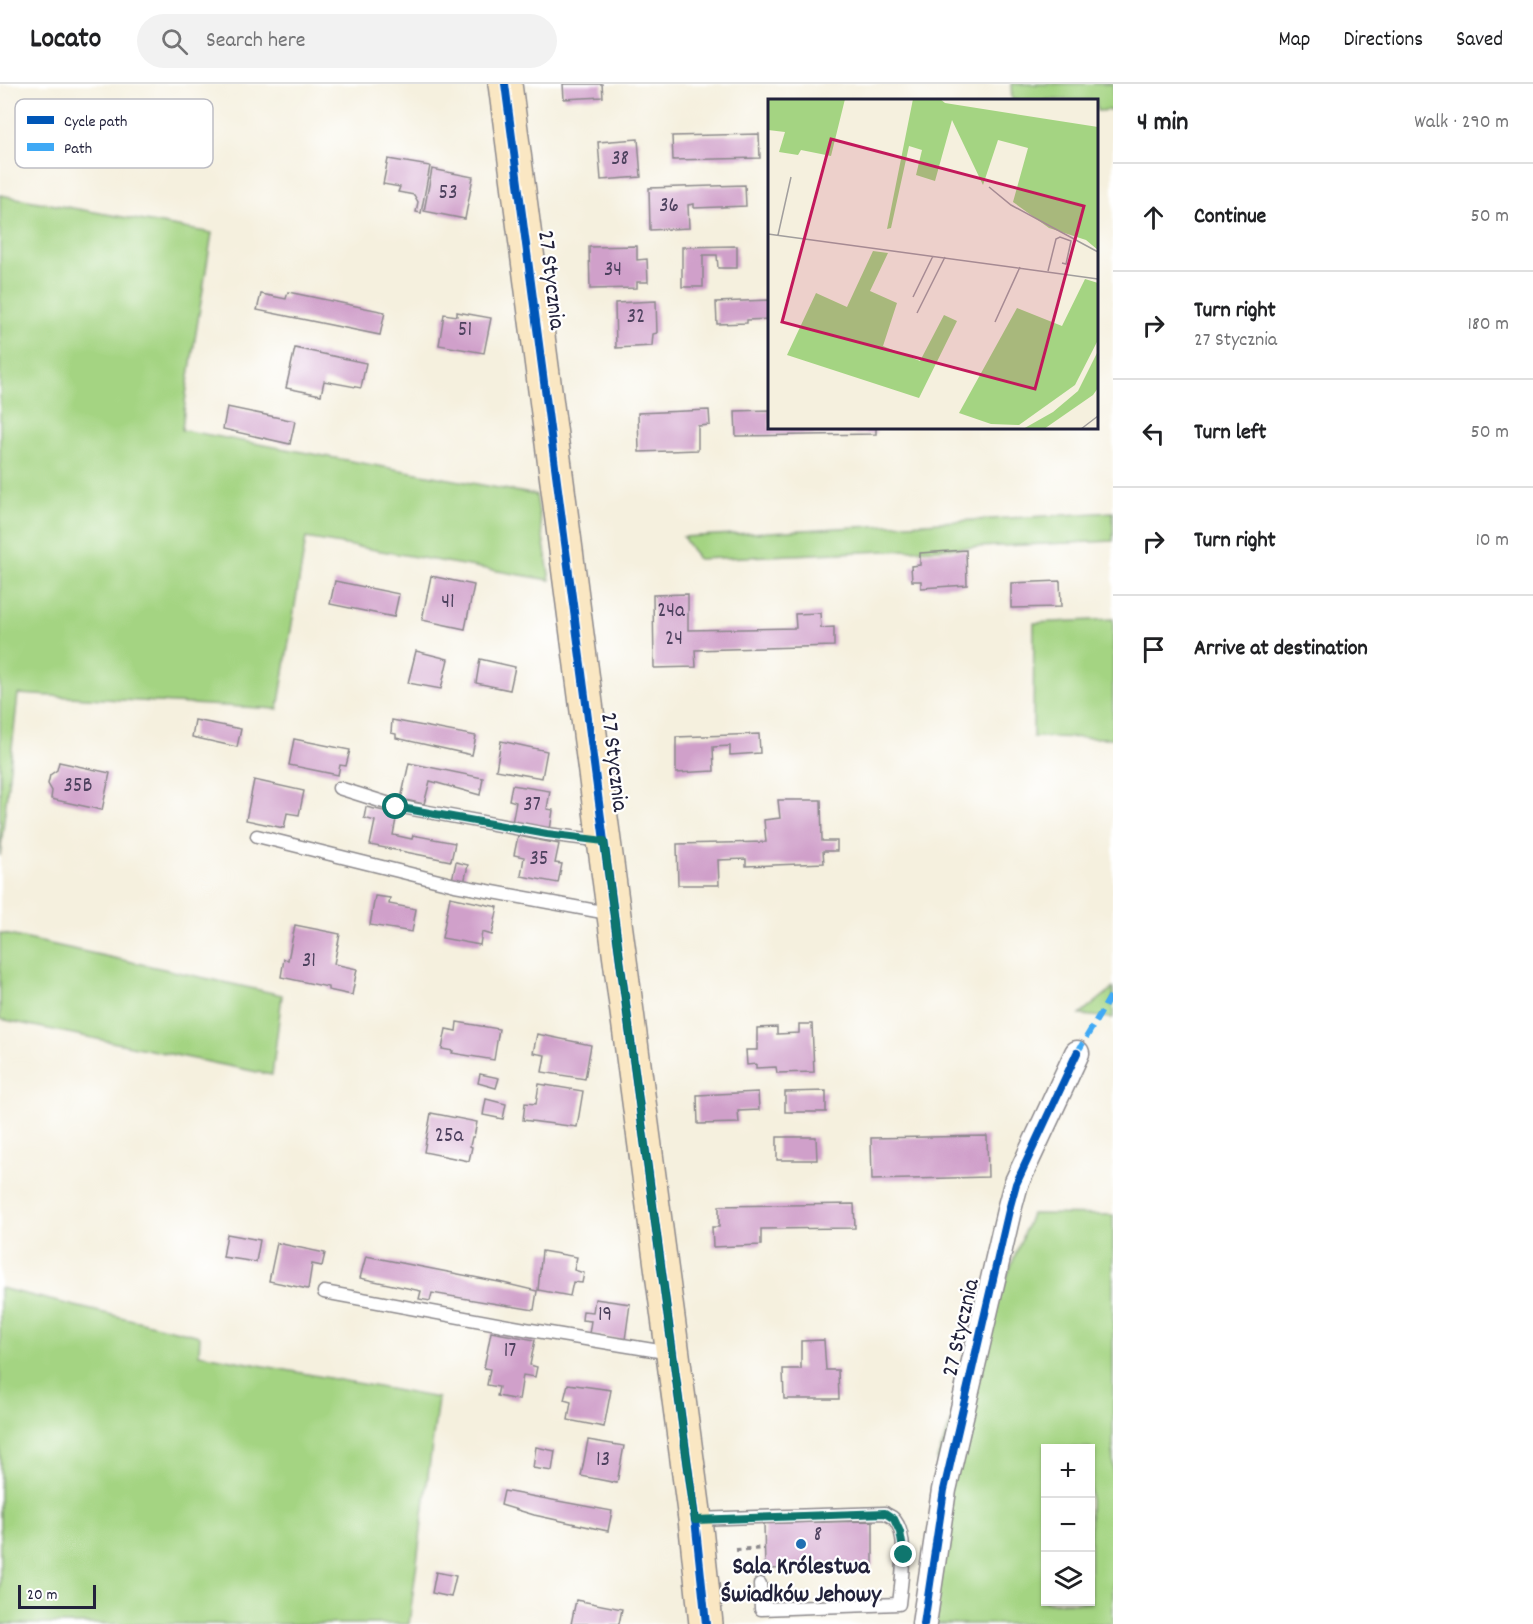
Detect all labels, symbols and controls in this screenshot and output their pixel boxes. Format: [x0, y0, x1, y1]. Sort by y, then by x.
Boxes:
search box [137, 14, 557, 68]
text: Locato [30, 21, 101, 61]
icon: search [158, 25, 191, 58]
text: Search here [206, 26, 306, 57]
text: Map [1279, 26, 1310, 56]
text: Directions [1343, 26, 1423, 56]
text: Saved [1456, 26, 1503, 56]
legend [15, 99, 213, 168]
inset map [768, 99, 1098, 429]
text: 4 min [1137, 105, 1188, 142]
text: Walk · 290 m [1414, 109, 1509, 137]
text: Cycle path [64, 111, 127, 134]
text: Path [64, 138, 92, 161]
house number: 38 [611, 145, 629, 175]
house number: 53 [438, 179, 458, 209]
house number: 36 [659, 192, 679, 222]
icon: ahead [1137, 201, 1170, 234]
text: Continue [1194, 202, 1266, 233]
text: 50 m [1471, 203, 1509, 231]
street label: 27 Stycznia [527, 228, 573, 332]
house number: 34 [604, 256, 622, 286]
text: Turn right [1194, 296, 1276, 327]
house number: 32 [627, 303, 645, 333]
icon: right [1137, 309, 1170, 342]
text: 180 m [1467, 311, 1509, 339]
house number: 51 [458, 316, 472, 346]
text: 27 Stycznia [1194, 327, 1277, 355]
icon: left [1137, 417, 1170, 450]
text: Turn left [1194, 418, 1266, 449]
text: 50 m [1471, 419, 1509, 447]
icon: right [1137, 525, 1170, 558]
text: Turn right [1194, 526, 1276, 557]
text: 10 m [1475, 527, 1509, 555]
house number: 41 [441, 588, 455, 618]
house number: 24a [657, 597, 686, 627]
house number: 24 [665, 625, 683, 655]
icon: arrive [1137, 633, 1170, 666]
text: Arrive at destination [1194, 634, 1368, 665]
street label: 27 Stycznia [590, 710, 636, 814]
house number: 35B [63, 772, 93, 802]
house number: 37 [523, 791, 541, 821]
route start [382, 793, 408, 819]
house number: 35 [529, 845, 549, 875]
house number: 31 [302, 947, 316, 977]
house number: 25a [435, 1122, 465, 1152]
street label: 27 Stycznia [934, 1275, 990, 1380]
house number: 19 [598, 1301, 612, 1331]
house number: 17 [504, 1337, 516, 1367]
map controls [1041, 1444, 1095, 1606]
button: + [1041, 1444, 1095, 1498]
house number: 13 [596, 1446, 610, 1476]
button: − [1041, 1498, 1095, 1552]
house number: 8 [814, 1521, 822, 1551]
marker: Sala Królestwa Świadków Jehowy [794, 1537, 808, 1551]
route end [890, 1541, 916, 1567]
place label: Sala Królestwa Świadków Jehowy [721, 1551, 882, 1613]
button: layers [1041, 1552, 1095, 1606]
scale bar [18, 1582, 96, 1610]
text: 20 m [27, 1584, 57, 1607]

